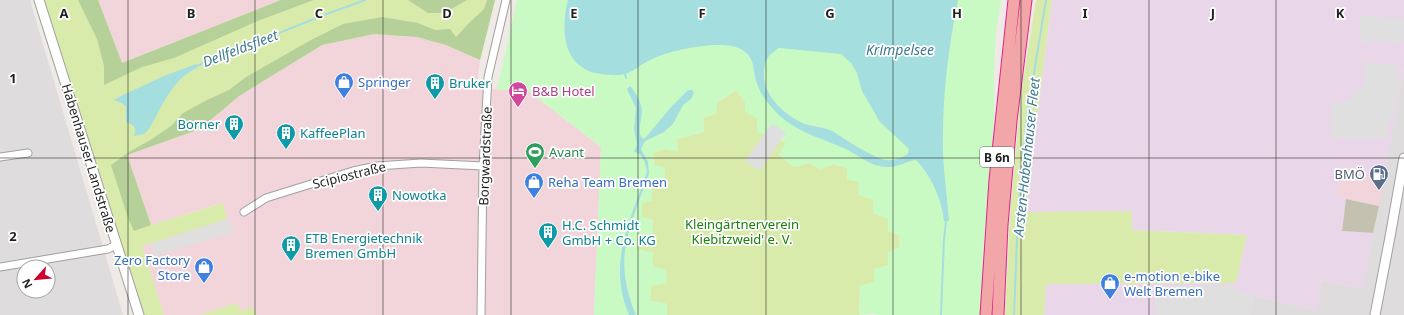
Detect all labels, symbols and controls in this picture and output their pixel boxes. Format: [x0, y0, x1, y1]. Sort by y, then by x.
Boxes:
text: A [60, 4, 69, 22]
text: B [187, 4, 195, 22]
text: C [315, 4, 323, 22]
text: D [442, 4, 452, 22]
text: E [570, 4, 578, 22]
text: F [698, 4, 706, 22]
text: G [825, 4, 835, 22]
text: H [952, 4, 962, 22]
text: I [1082, 4, 1088, 22]
text: J [1210, 4, 1215, 22]
text: K [1336, 4, 1345, 22]
water label: Dellfeldsfleet [200, 24, 282, 71]
water label: Krimpelsee [866, 40, 934, 59]
text: 1 [9, 69, 17, 87]
shop icon: Springer [333, 71, 355, 99]
building icon: Bruker [424, 72, 446, 100]
place label: Springer [358, 73, 411, 91]
place label: Bruker [449, 74, 491, 92]
water label: Arsten-Habenhauser Fleet [1008, 75, 1044, 238]
hotel icon: B&B Hotel [507, 80, 529, 108]
street label: Habenhauser Landstraße [58, 81, 120, 235]
place label: B&B Hotel [532, 82, 595, 100]
street label: Borgwardstraße [474, 106, 496, 206]
building icon: Borner [223, 113, 245, 141]
place label: Borner [178, 115, 221, 133]
building icon: KaffeePlan [275, 122, 297, 150]
place label: KaffeePlan [300, 124, 366, 142]
sports icon: Avant [524, 141, 546, 169]
place label: Avant [549, 143, 584, 161]
road number: B 6n [980, 147, 1014, 167]
street label: Scipiostraße [311, 157, 387, 193]
fuel station icon: BMÖ [1368, 163, 1390, 191]
place label: BMÖ [1335, 165, 1365, 183]
shop icon: Reha Team Bremen [523, 171, 545, 199]
place label: Reha Team Bremen [548, 173, 667, 191]
building icon: Nowotka [367, 184, 389, 212]
place label: Nowotka [392, 186, 447, 204]
park label: Kleingärtnerverein Kiebitzweid' e. V. [685, 215, 799, 248]
place label: H.C. Schmidt GmbH + Co. KG [562, 216, 656, 249]
building icon: H.C. Schmidt GmbH + Co. KG [537, 221, 559, 249]
text: 2 [9, 227, 17, 245]
place label: ETB Energietechnik Bremen GmbH [305, 229, 422, 262]
building icon: ETB Energietechnik Bremen GmbH [280, 234, 302, 262]
place label: Zero Factory Store [114, 251, 190, 284]
shop icon: Zero Factory Store [193, 256, 215, 284]
north arrow [16, 259, 56, 299]
place label: e-motion e-bike Welt Bremen [1124, 267, 1220, 300]
shop icon: e-motion e-bike Welt Bremen [1099, 272, 1121, 300]
text: N [18, 276, 35, 291]

